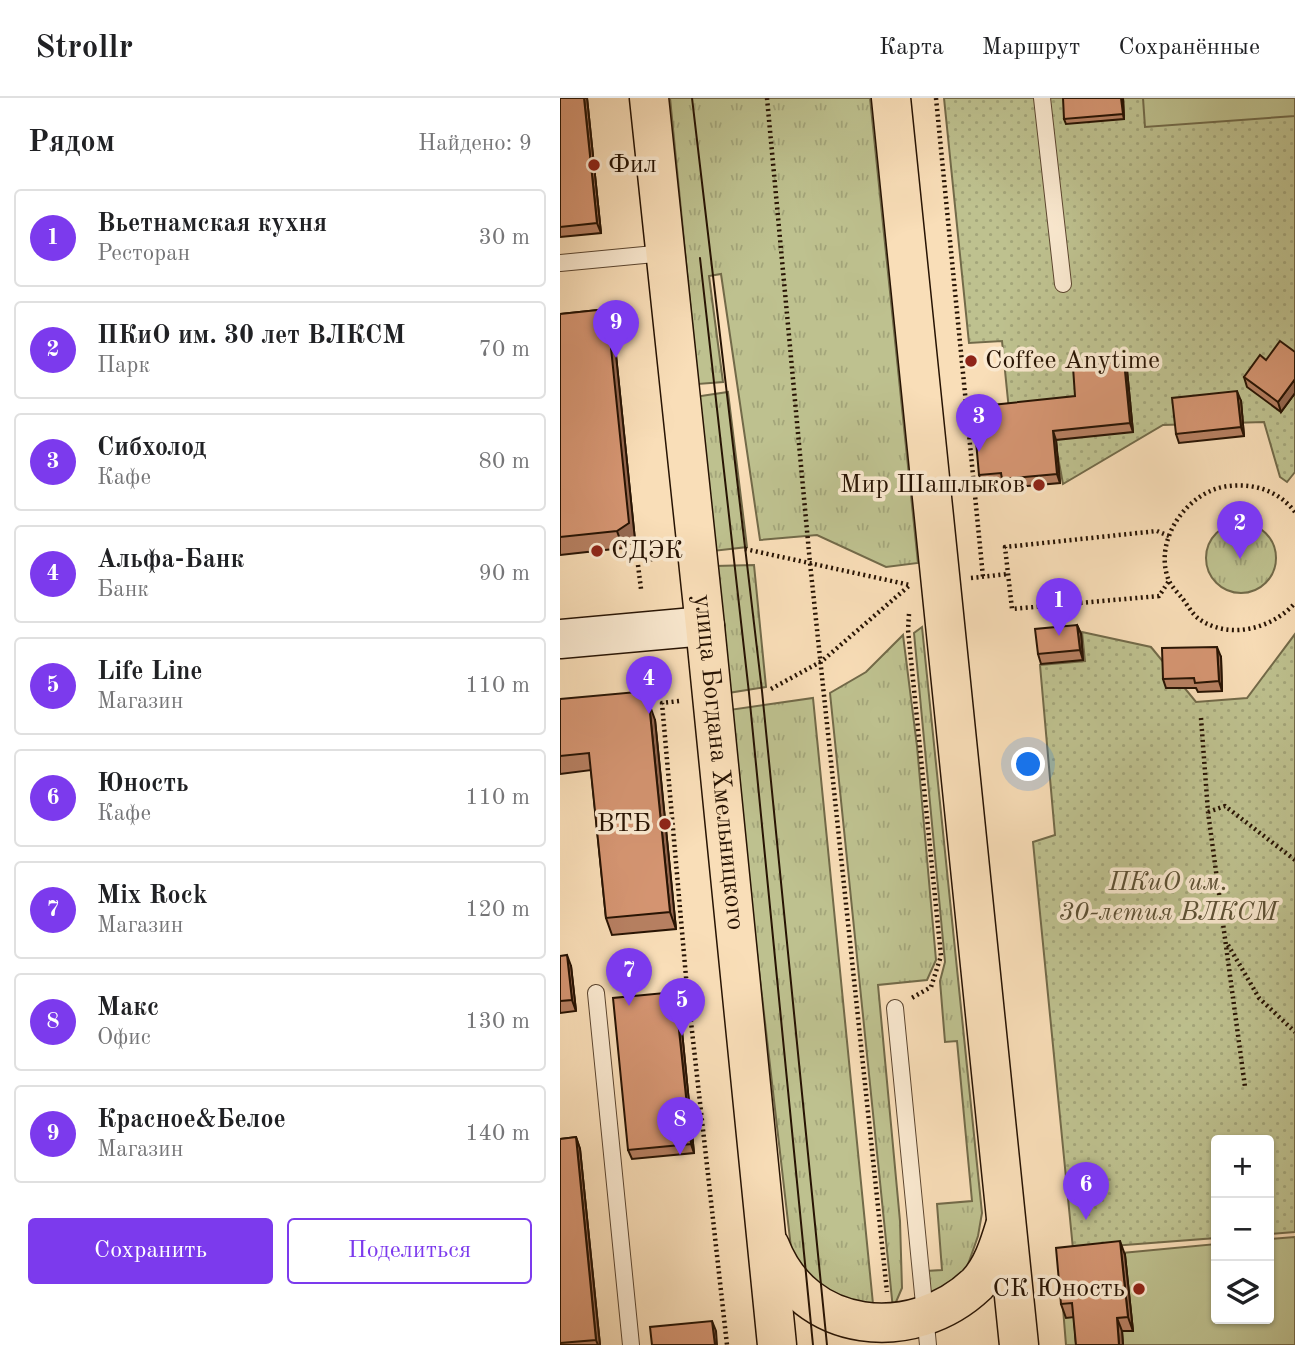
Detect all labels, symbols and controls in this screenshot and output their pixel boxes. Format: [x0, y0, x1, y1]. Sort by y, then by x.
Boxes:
text: Strollr [35, 32, 133, 65]
text: Карта [879, 36, 944, 60]
text: Маршрут [982, 36, 1080, 60]
text: Сохранённые [1118, 36, 1260, 60]
text: Рядом [28, 128, 115, 158]
text: Найдено: 9 [418, 132, 532, 155]
place label: Фил [608, 152, 657, 178]
marker: Фил [586, 157, 602, 173]
text: Вьетнамская кухня [97, 211, 327, 237]
text: 1 [46, 226, 60, 249]
text: 30 m [479, 226, 530, 249]
text: Ресторан [97, 242, 190, 265]
pin: 9 [593, 300, 639, 358]
text: ПКиО им. 30 лет ВЛКСМ [97, 323, 405, 349]
text: 2 [46, 338, 60, 361]
text: 70 m [479, 338, 530, 361]
place label: Coffee Anytime [985, 348, 1160, 374]
marker: Coffee Anytime [963, 353, 979, 369]
text: Парк [97, 354, 150, 377]
pin: 3 [956, 394, 1002, 452]
text: Сибхолод [97, 435, 206, 461]
text: 3 [46, 450, 60, 473]
text: 80 m [479, 450, 530, 473]
text: Кафе [97, 466, 151, 489]
place label: Мир Шашлыков [840, 472, 1025, 498]
marker: Мир Шашлыков [1031, 477, 1047, 493]
pin: 2 [1217, 501, 1263, 559]
place label: СДЭК [611, 538, 683, 564]
marker: СДЭК [589, 543, 605, 559]
text: Альфа-Банк [97, 547, 244, 573]
text: 4 [46, 562, 60, 585]
text: 90 m [479, 562, 530, 585]
text: Банк [97, 578, 149, 601]
pin: 1 [1036, 578, 1082, 636]
street label: улица Богдана Хмельницкого [689, 593, 748, 931]
pin: 4 [626, 656, 672, 714]
text: Life Line [97, 659, 203, 685]
text: 5 [46, 674, 60, 697]
text: 110 m [465, 674, 530, 697]
text: Магазин [97, 690, 183, 713]
your location [1011, 747, 1045, 781]
text: Юность [97, 771, 189, 797]
text: 6 [46, 786, 60, 809]
text: 110 m [465, 786, 530, 809]
text: Кафе [97, 802, 151, 825]
place label: ВТБ [597, 811, 651, 837]
marker: ВТБ [657, 816, 673, 832]
park label: ПКиО им. 30-летия ВЛКСМ [1059, 870, 1280, 926]
text: Mix Rock [97, 883, 207, 909]
text: 7 [46, 898, 60, 921]
text: 120 m [465, 898, 530, 921]
text: Магазин [97, 914, 183, 937]
pin: 7 [606, 948, 652, 1006]
pin: 5 [659, 978, 705, 1036]
text: Макс [97, 995, 159, 1021]
text: 8 [46, 1010, 60, 1033]
text: 130 m [465, 1010, 530, 1033]
text: Офис [97, 1026, 151, 1049]
pin: 8 [657, 1097, 703, 1155]
text: Красное&Белое [97, 1107, 286, 1133]
text: 9 [46, 1122, 60, 1145]
text: 140 m [465, 1122, 530, 1145]
map controls [1211, 1135, 1274, 1324]
button: + [1211, 1135, 1274, 1198]
text: Магазин [97, 1138, 183, 1161]
pin: 6 [1063, 1162, 1109, 1220]
button: − [1211, 1198, 1274, 1261]
button: Сохранить [28, 1218, 273, 1284]
button: Поделиться [287, 1218, 532, 1284]
button: layers [1211, 1261, 1274, 1324]
place label: СК Юность [992, 1276, 1125, 1302]
marker: СК Юность [1131, 1281, 1147, 1297]

